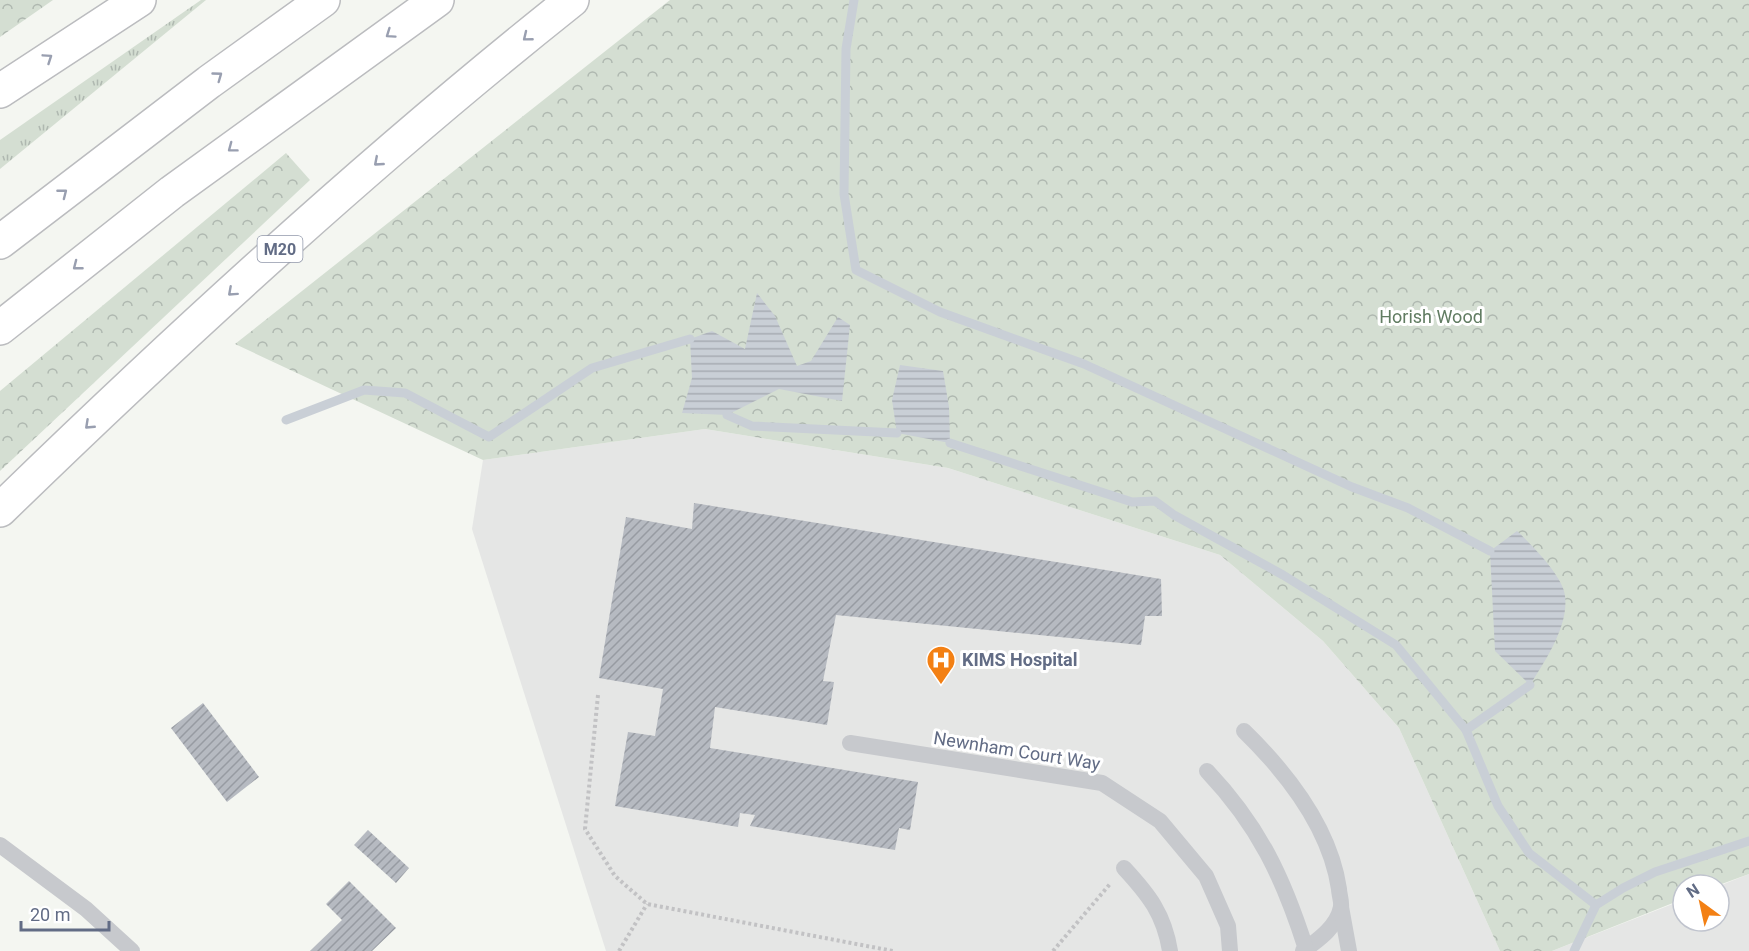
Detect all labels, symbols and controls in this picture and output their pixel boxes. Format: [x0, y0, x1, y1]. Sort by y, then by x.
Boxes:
one-way arrow [385, 27, 396, 38]
one-way arrow [523, 30, 534, 41]
one-way arrow [42, 54, 53, 65]
one-way arrow [212, 72, 223, 83]
one-way arrow [227, 141, 238, 152]
one-way arrow [374, 155, 385, 166]
one-way arrow [56, 190, 67, 201]
road number: M20 [258, 236, 302, 262]
one-way arrow [72, 259, 83, 270]
one-way arrow [228, 285, 239, 296]
park label: Horish Wood [1379, 306, 1483, 327]
one-way arrow [85, 417, 96, 428]
hospital icon: KIMS Hospital [925, 644, 957, 686]
place label: KIMS Hospital [962, 649, 1078, 670]
street label: Newnham Court Way [932, 727, 1102, 774]
north arrow [1671, 873, 1731, 933]
text: N [1683, 880, 1703, 902]
scale bar [21, 894, 110, 932]
text: 20 m [30, 904, 70, 925]

